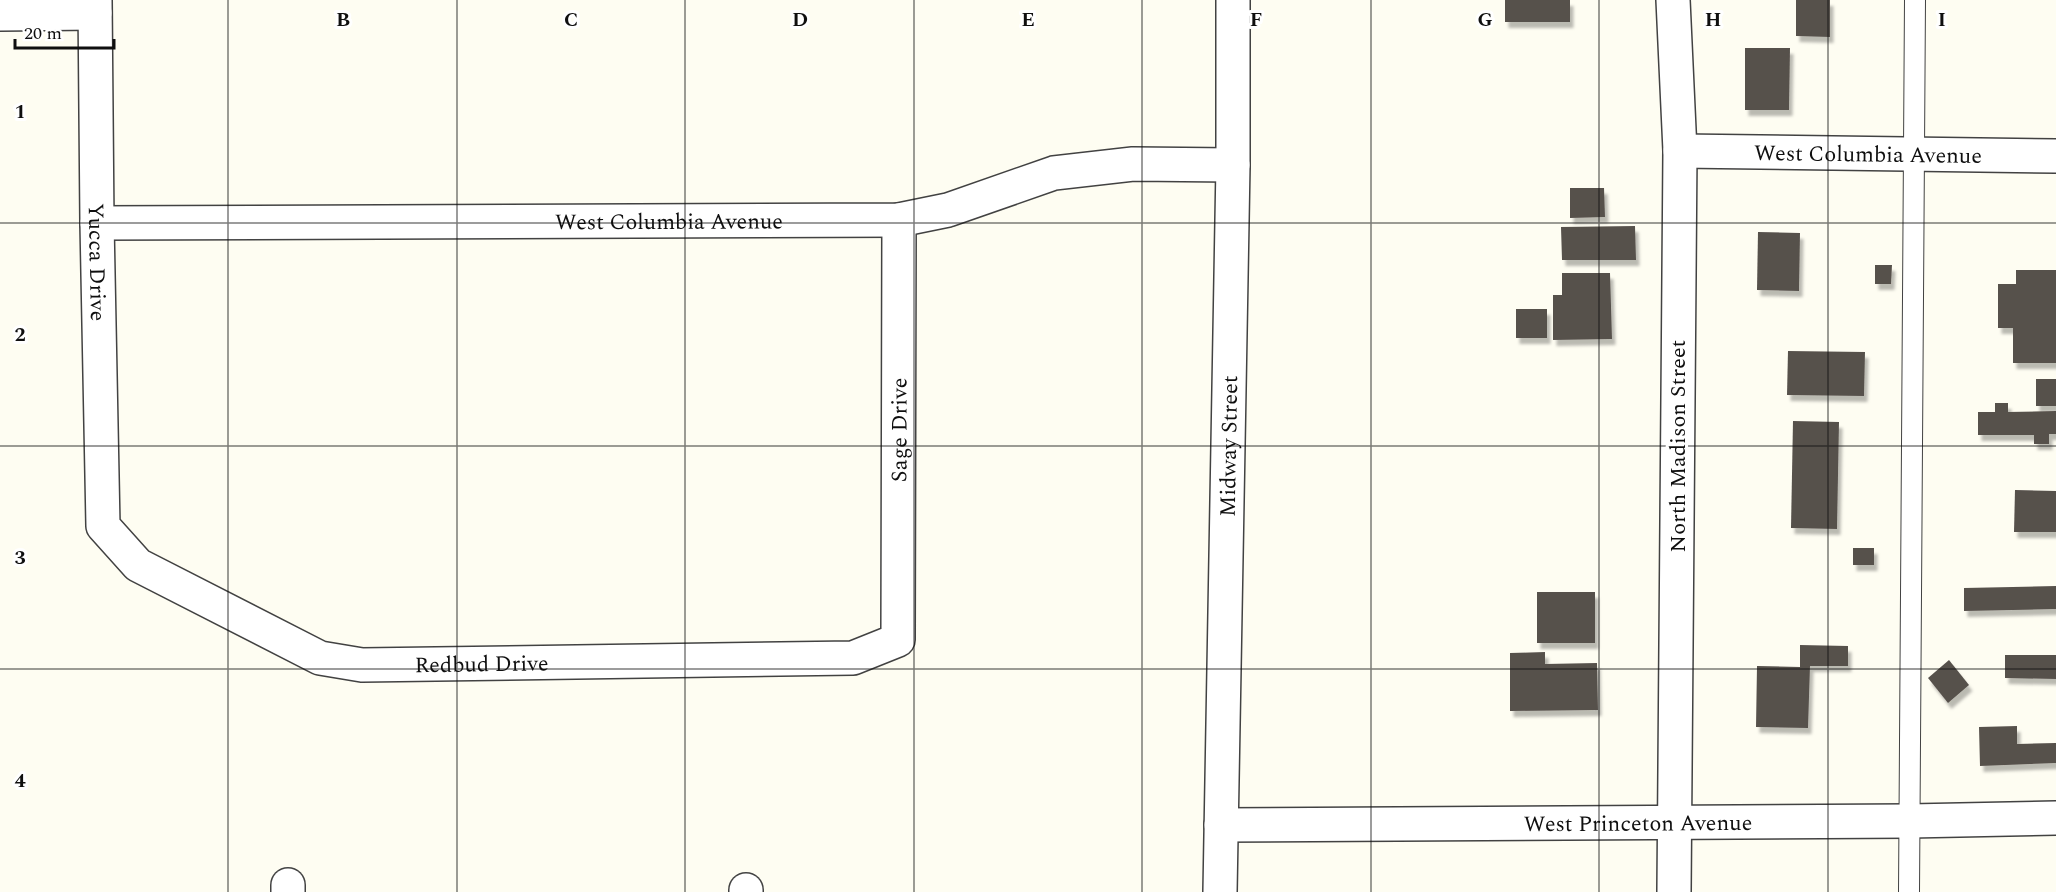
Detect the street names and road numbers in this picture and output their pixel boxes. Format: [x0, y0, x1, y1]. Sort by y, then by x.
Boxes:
street label: West Columbia Avenue [1754, 137, 1982, 173]
street label: Yucca Drive [79, 203, 114, 321]
street label: West Columbia Avenue [555, 205, 783, 239]
street label: North Madison Street [1662, 339, 1695, 552]
street label: Midway Street [1212, 375, 1247, 517]
street label: Sage Drive [883, 378, 917, 482]
street label: Redbud Drive [414, 647, 549, 682]
street label: West Princeton Avenue [1524, 807, 1752, 841]

